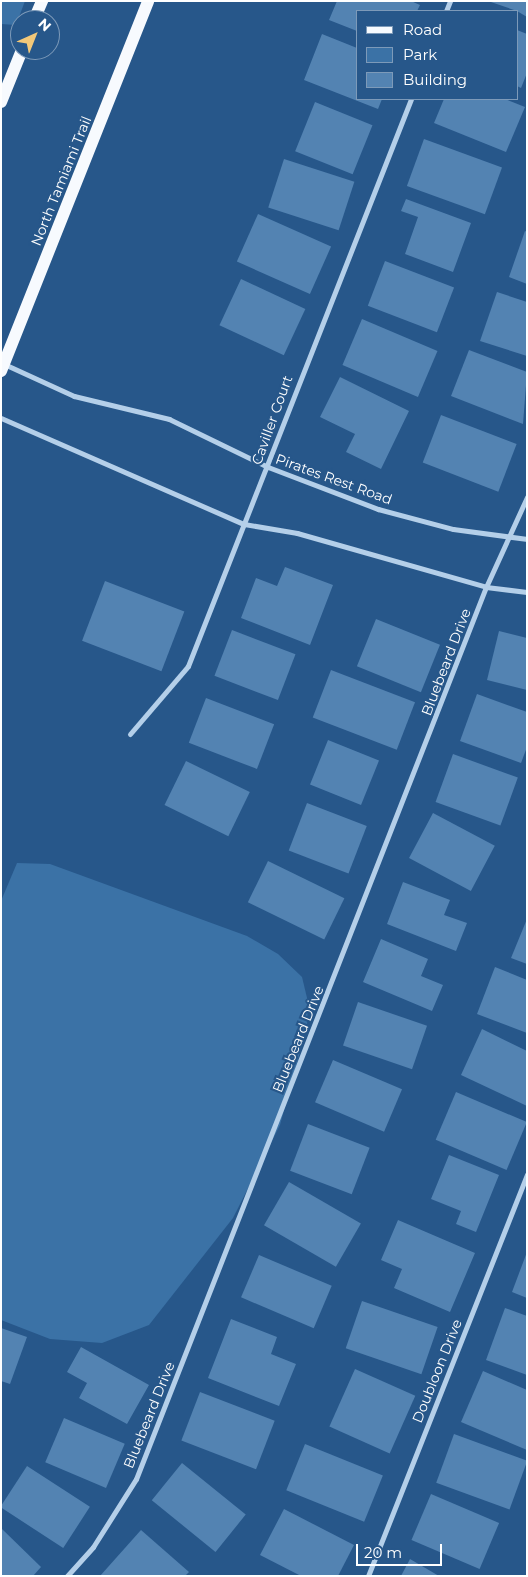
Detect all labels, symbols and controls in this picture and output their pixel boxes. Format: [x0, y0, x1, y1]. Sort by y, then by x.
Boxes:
north arrow [10, 10, 60, 60]
legend [356, 10, 518, 100]
text: N [34, 15, 55, 35]
text: Road [403, 20, 442, 39]
text: Park [403, 45, 437, 64]
text: Building [403, 70, 467, 89]
street label: North Tamiami Trail [27, 114, 95, 248]
street label: Caviller Court [248, 373, 296, 467]
street label: Pirates Rest Road [273, 450, 395, 508]
street label: Bluebeard Drive [418, 606, 474, 718]
street label: Bluebeard Drive [269, 983, 327, 1095]
street label: Doubloon Drive [409, 1317, 465, 1425]
street label: Bluebeard Drive [120, 1359, 178, 1471]
scale bar [358, 1534, 444, 1566]
text: 20 m [364, 1543, 402, 1562]

